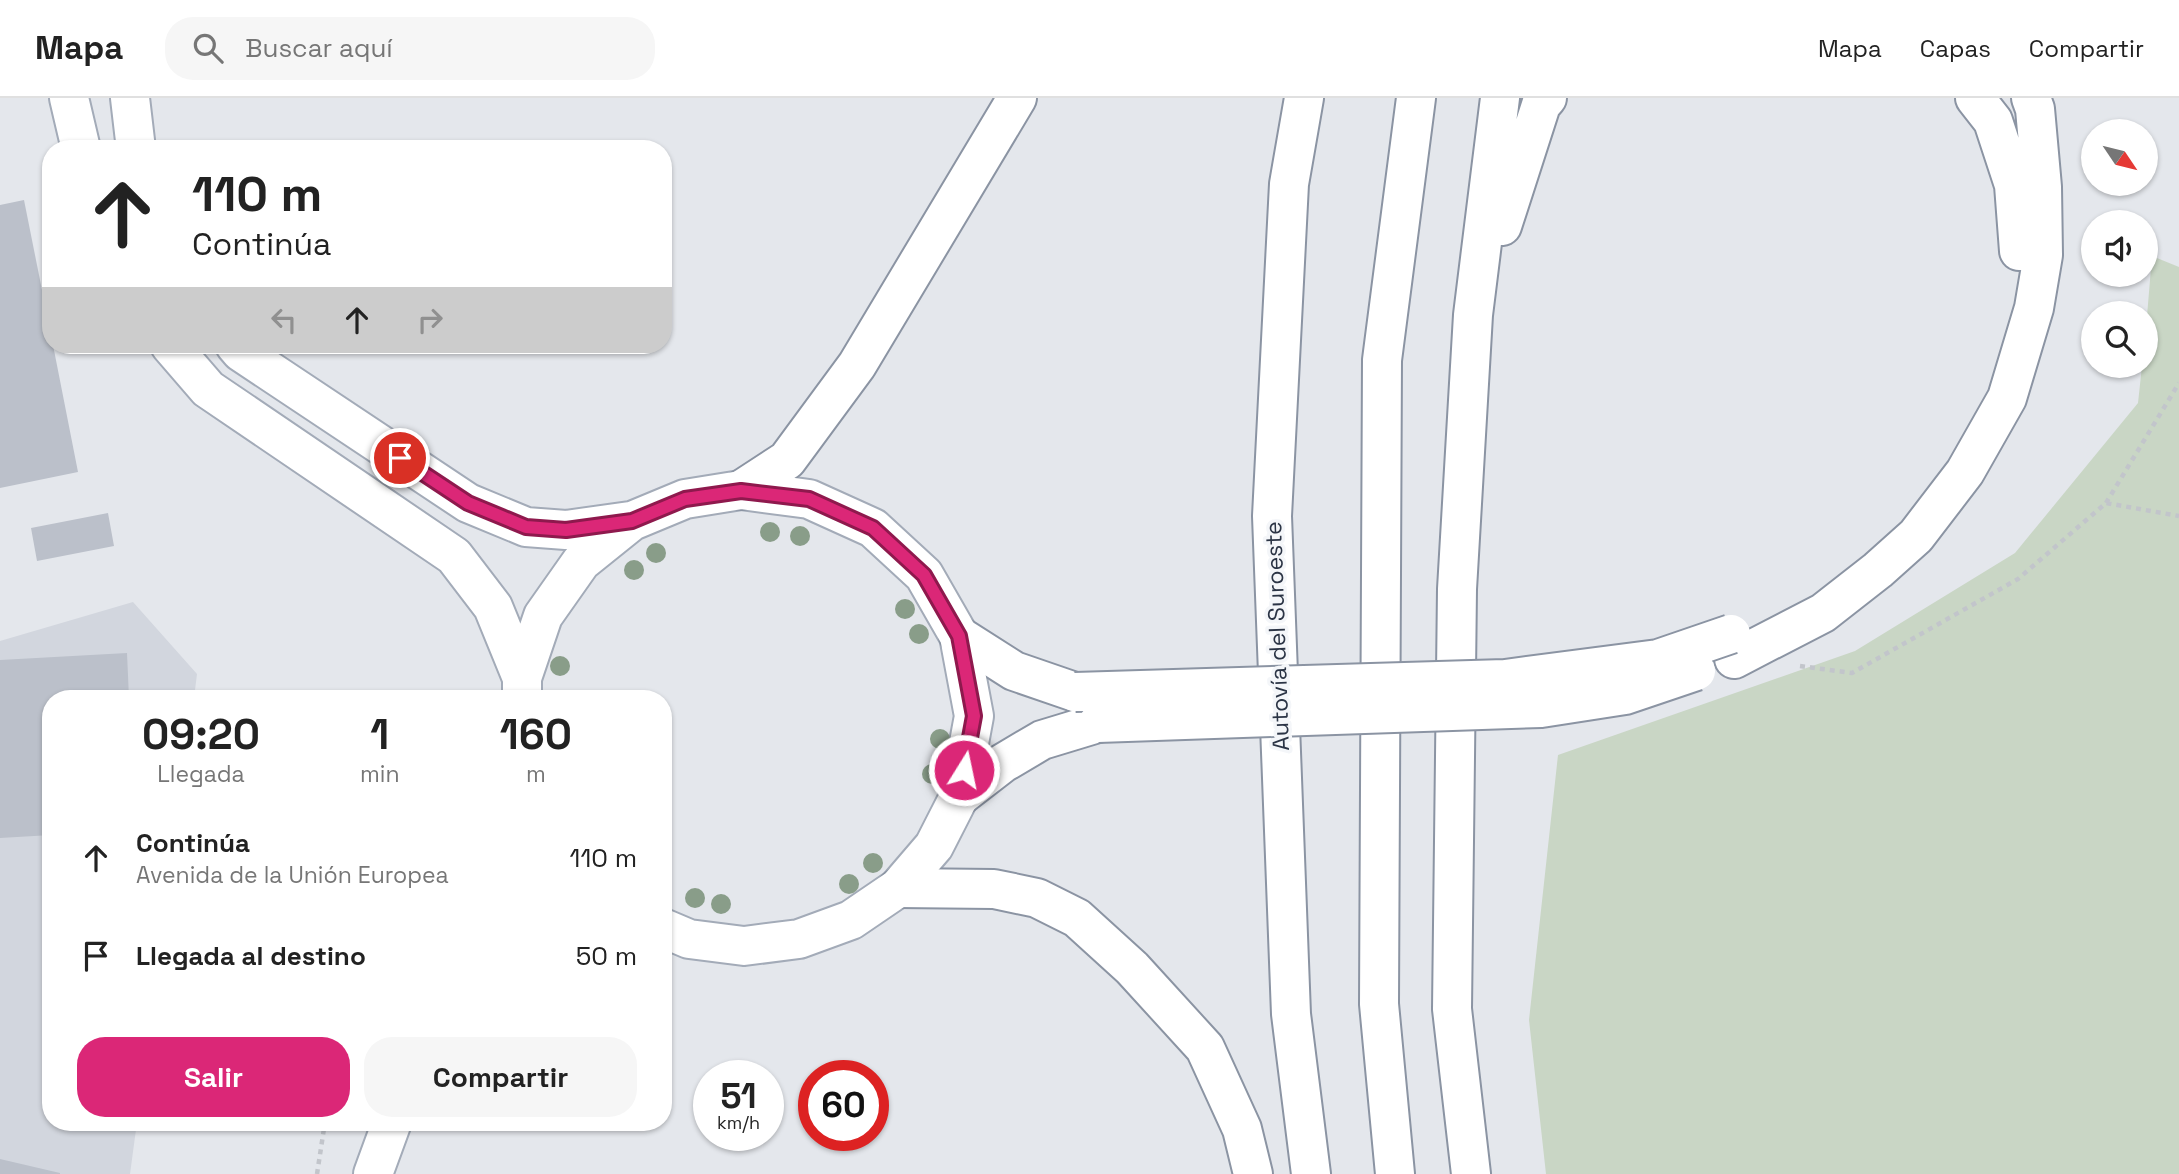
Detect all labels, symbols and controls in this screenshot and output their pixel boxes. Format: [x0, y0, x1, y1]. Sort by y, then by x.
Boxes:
search box [165, 17, 655, 80]
text: Mapa [35, 27, 123, 69]
icon: search [189, 29, 227, 67]
text: Buscar aquí [245, 31, 393, 65]
text: Mapa [1818, 33, 1882, 64]
text: Capas [1920, 33, 1991, 64]
text: Compartir [2029, 33, 2144, 64]
north arrow [2081, 119, 2158, 196]
map controls [2081, 119, 2158, 378]
text: 110 m [192, 163, 322, 225]
icon: ahead [77, 168, 168, 259]
button: sound [2081, 210, 2158, 287]
text: Continúa [192, 224, 331, 264]
icon: left [265, 301, 303, 339]
icon: ahead [338, 301, 376, 339]
icon: right [411, 301, 449, 339]
button: search [2081, 301, 2158, 378]
pin [370, 428, 430, 488]
icon: arrive [381, 439, 419, 477]
street label: Autovía del Suroeste [1258, 521, 1296, 751]
text: 09:20 [142, 708, 260, 761]
text: 1 [370, 708, 389, 761]
text: 160 [500, 708, 572, 761]
position arrow [927, 733, 1001, 807]
text: Llegada [157, 759, 245, 789]
text: min [360, 759, 400, 789]
text: m [526, 759, 546, 789]
text: Continúa [136, 826, 250, 860]
icon: ahead [77, 839, 115, 877]
text: 110 m [570, 841, 637, 875]
text: Avenida de la Unión Europea [136, 860, 449, 890]
icon: arrive [77, 937, 115, 975]
text: Llegada al destino [136, 939, 366, 973]
text: 50 m [576, 939, 637, 973]
button: Salir [77, 1037, 350, 1117]
button: Compartir [364, 1037, 637, 1117]
speed limit sign: 60 [798, 1060, 889, 1151]
text: 51 [720, 1074, 757, 1118]
text: km/h [717, 1111, 760, 1134]

